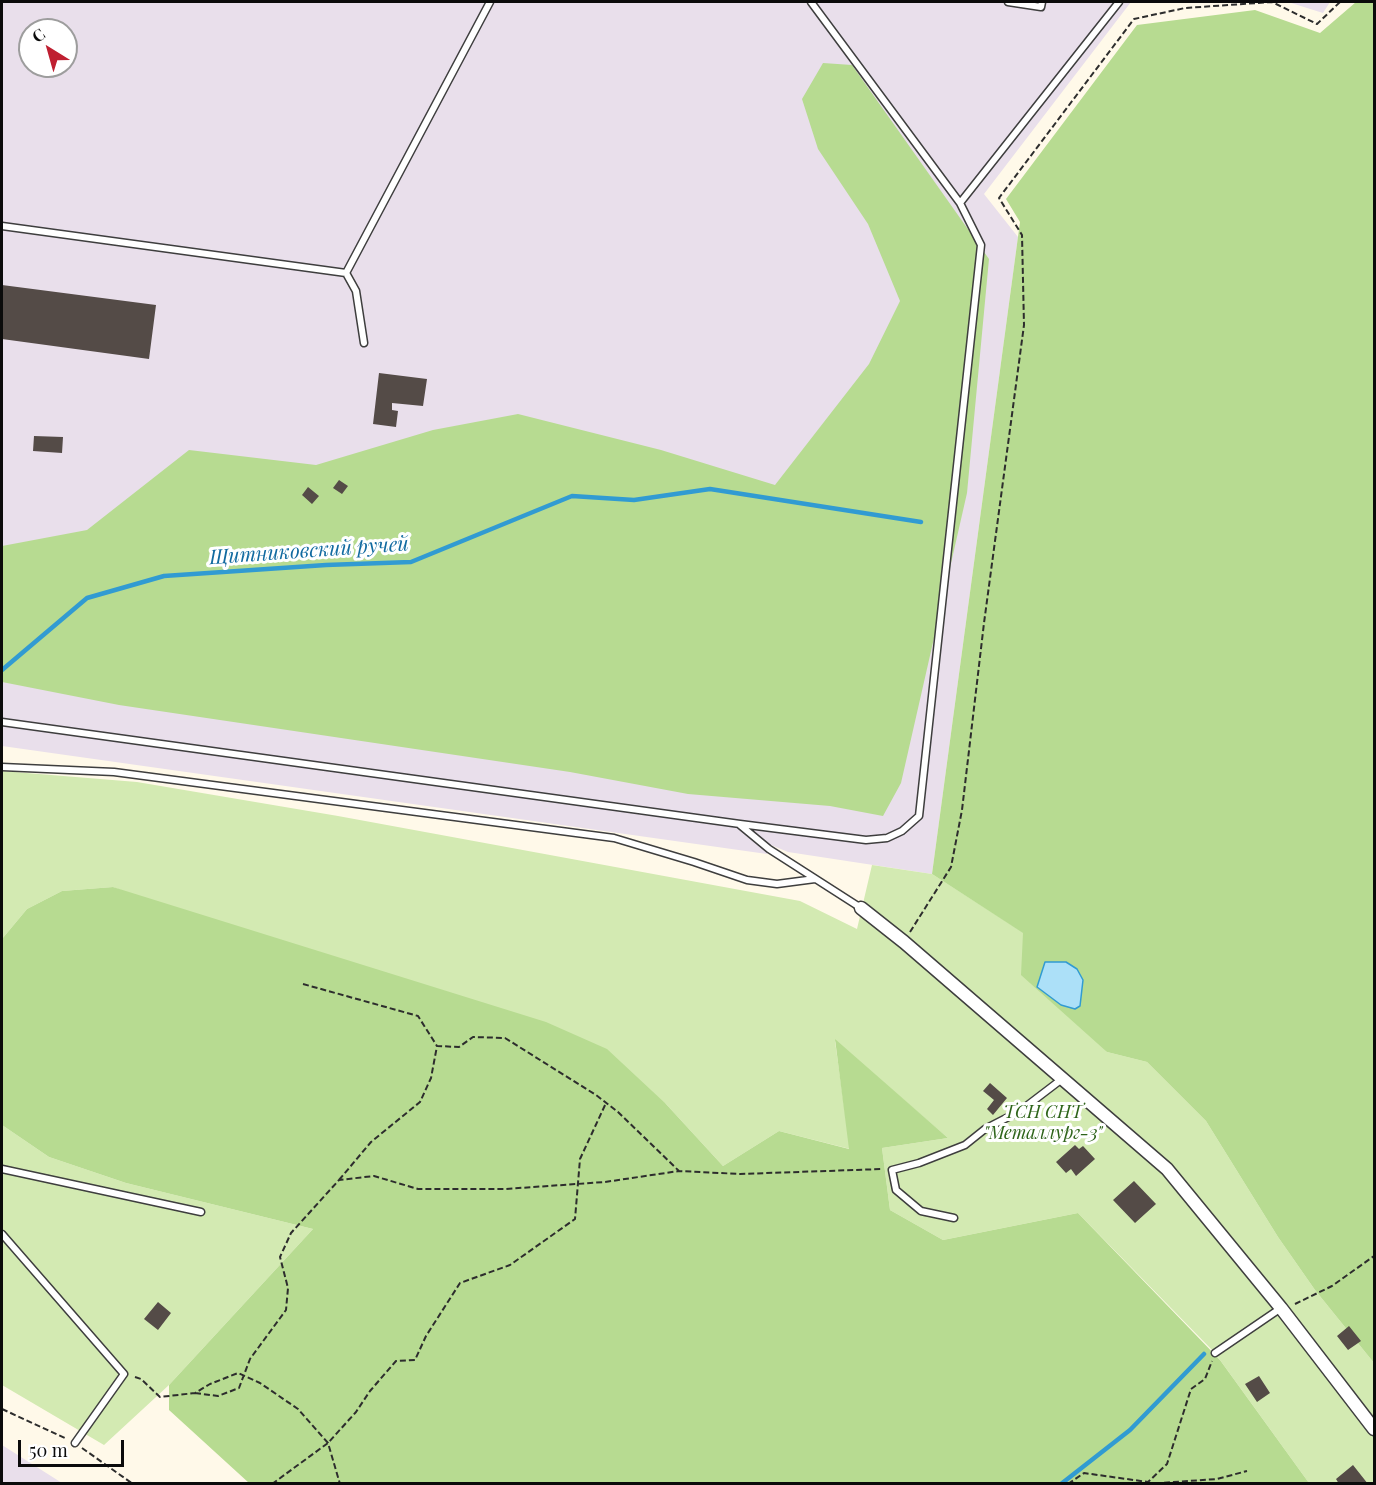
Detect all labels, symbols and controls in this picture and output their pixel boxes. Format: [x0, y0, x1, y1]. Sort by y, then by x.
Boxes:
north arrow [18, 18, 78, 78]
text: С [27, 23, 49, 47]
water label: Щитниковский ручей [209, 532, 409, 570]
park label: ТСН СНТ "Металлург-3" [984, 1101, 1102, 1144]
scale bar [21, 1428, 128, 1466]
text: 50 m [29, 1438, 68, 1462]

